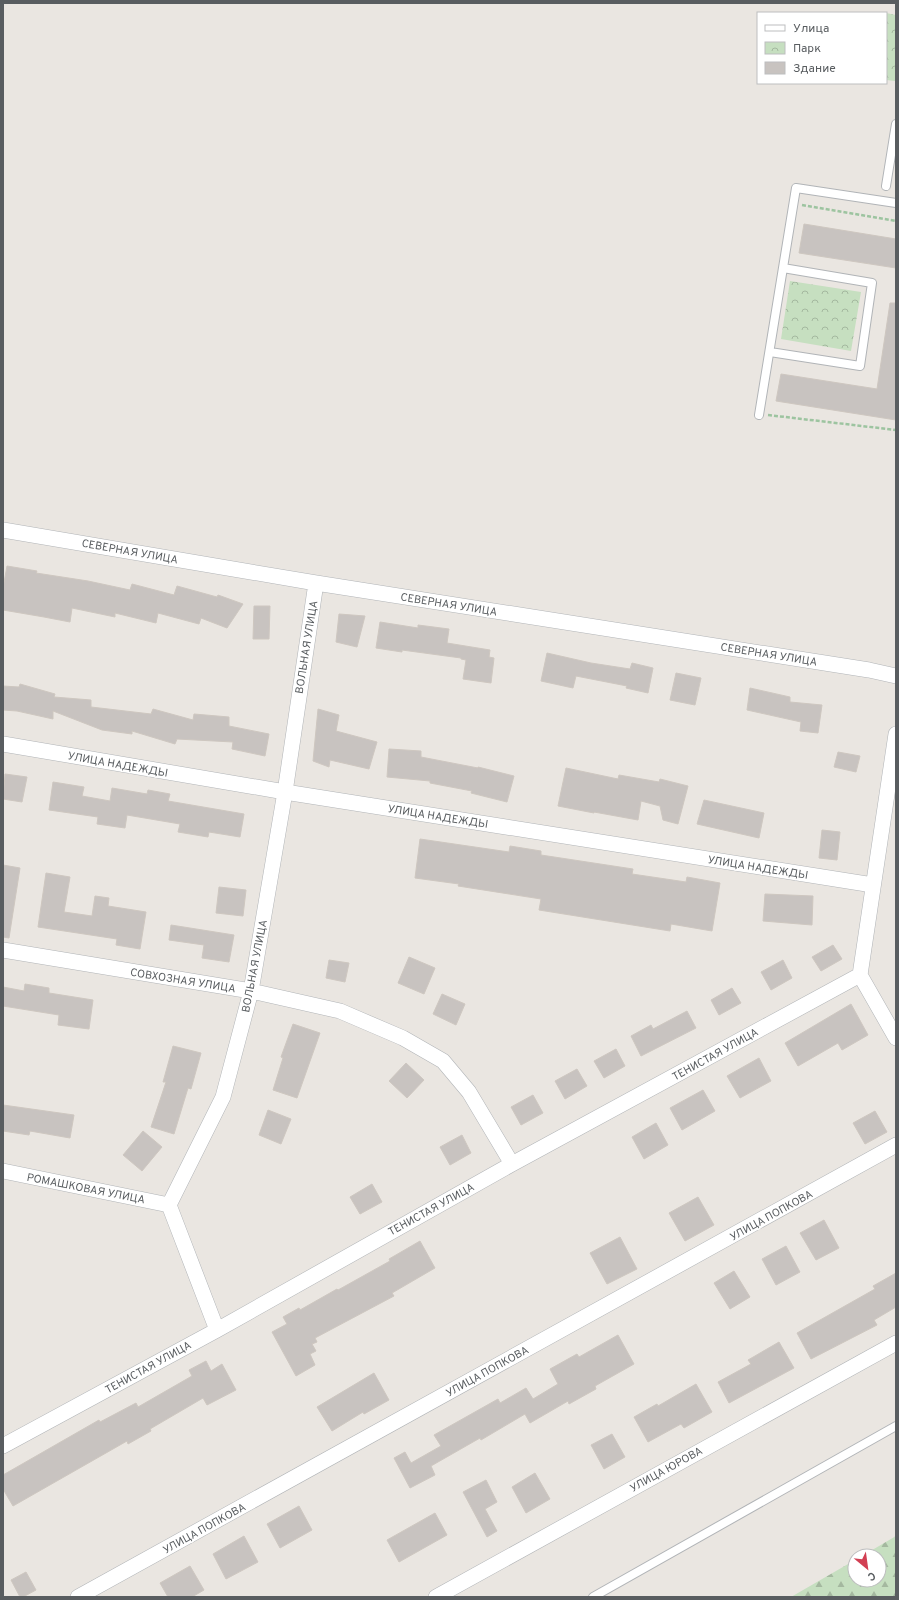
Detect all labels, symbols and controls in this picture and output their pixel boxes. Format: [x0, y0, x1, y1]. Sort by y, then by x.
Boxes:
legend [757, 12, 887, 84]
text: Улица [793, 21, 829, 37]
text: Парк [793, 41, 821, 57]
text: Здание [793, 61, 836, 77]
street label: СЕВЕРНАЯ УЛИЦА [80, 537, 179, 567]
street label: СЕВЕРНАЯ УЛИЦА [399, 590, 498, 620]
street label: ВОЛЬНАЯ УЛИЦА [293, 600, 321, 695]
street label: СЕВЕРНАЯ УЛИЦА [719, 640, 818, 670]
street label: УЛИЦА НАДЕЖДЫ [67, 749, 169, 781]
street label: УЛИЦА НАДЕЖДЫ [387, 802, 489, 832]
street label: УЛИЦА НАДЕЖДЫ [707, 853, 809, 883]
street label: ВОЛЬНАЯ УЛИЦА [239, 919, 271, 1014]
street label: СОВХОЗНАЯ УЛИЦА [129, 966, 237, 996]
street label: ТЕНИСТАЯ УЛИЦА [670, 1025, 761, 1084]
street label: РОМАШКОВАЯ УЛИЦА [25, 1171, 146, 1207]
street label: ТЕНИСТАЯ УЛИЦА [386, 1180, 477, 1239]
street label: УЛИЦА ПОПКОВА [728, 1187, 815, 1244]
street label: ТЕНИСТАЯ УЛИЦА [103, 1338, 194, 1397]
street label: УЛИЦА ПОПКОВА [444, 1343, 531, 1400]
street label: УЛИЦА ЮРОВА [628, 1444, 705, 1496]
street label: УЛИЦА ПОПКОВА [161, 1500, 248, 1557]
north arrow [847, 1548, 887, 1588]
text: С [865, 1568, 878, 1584]

